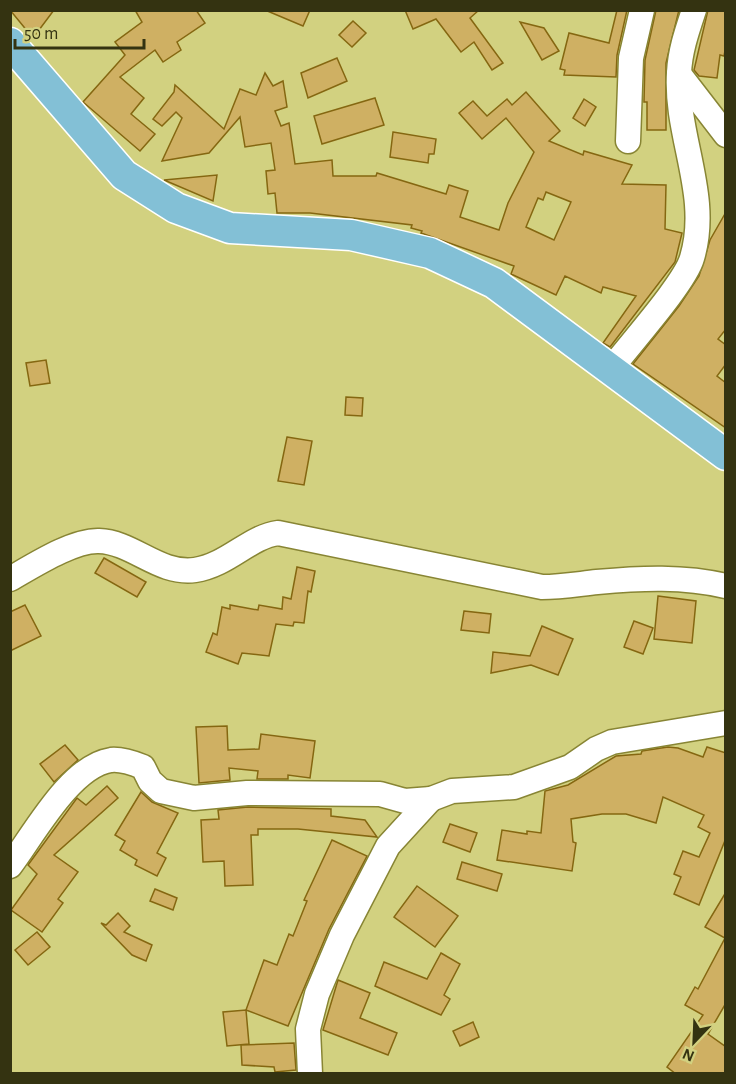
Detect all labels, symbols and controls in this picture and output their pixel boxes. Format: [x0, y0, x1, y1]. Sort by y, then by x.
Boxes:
scale bar [15, 12, 144, 50]
text: 50 m [24, 25, 58, 43]
north arrow [664, 1012, 724, 1072]
text: N [680, 1045, 697, 1064]

